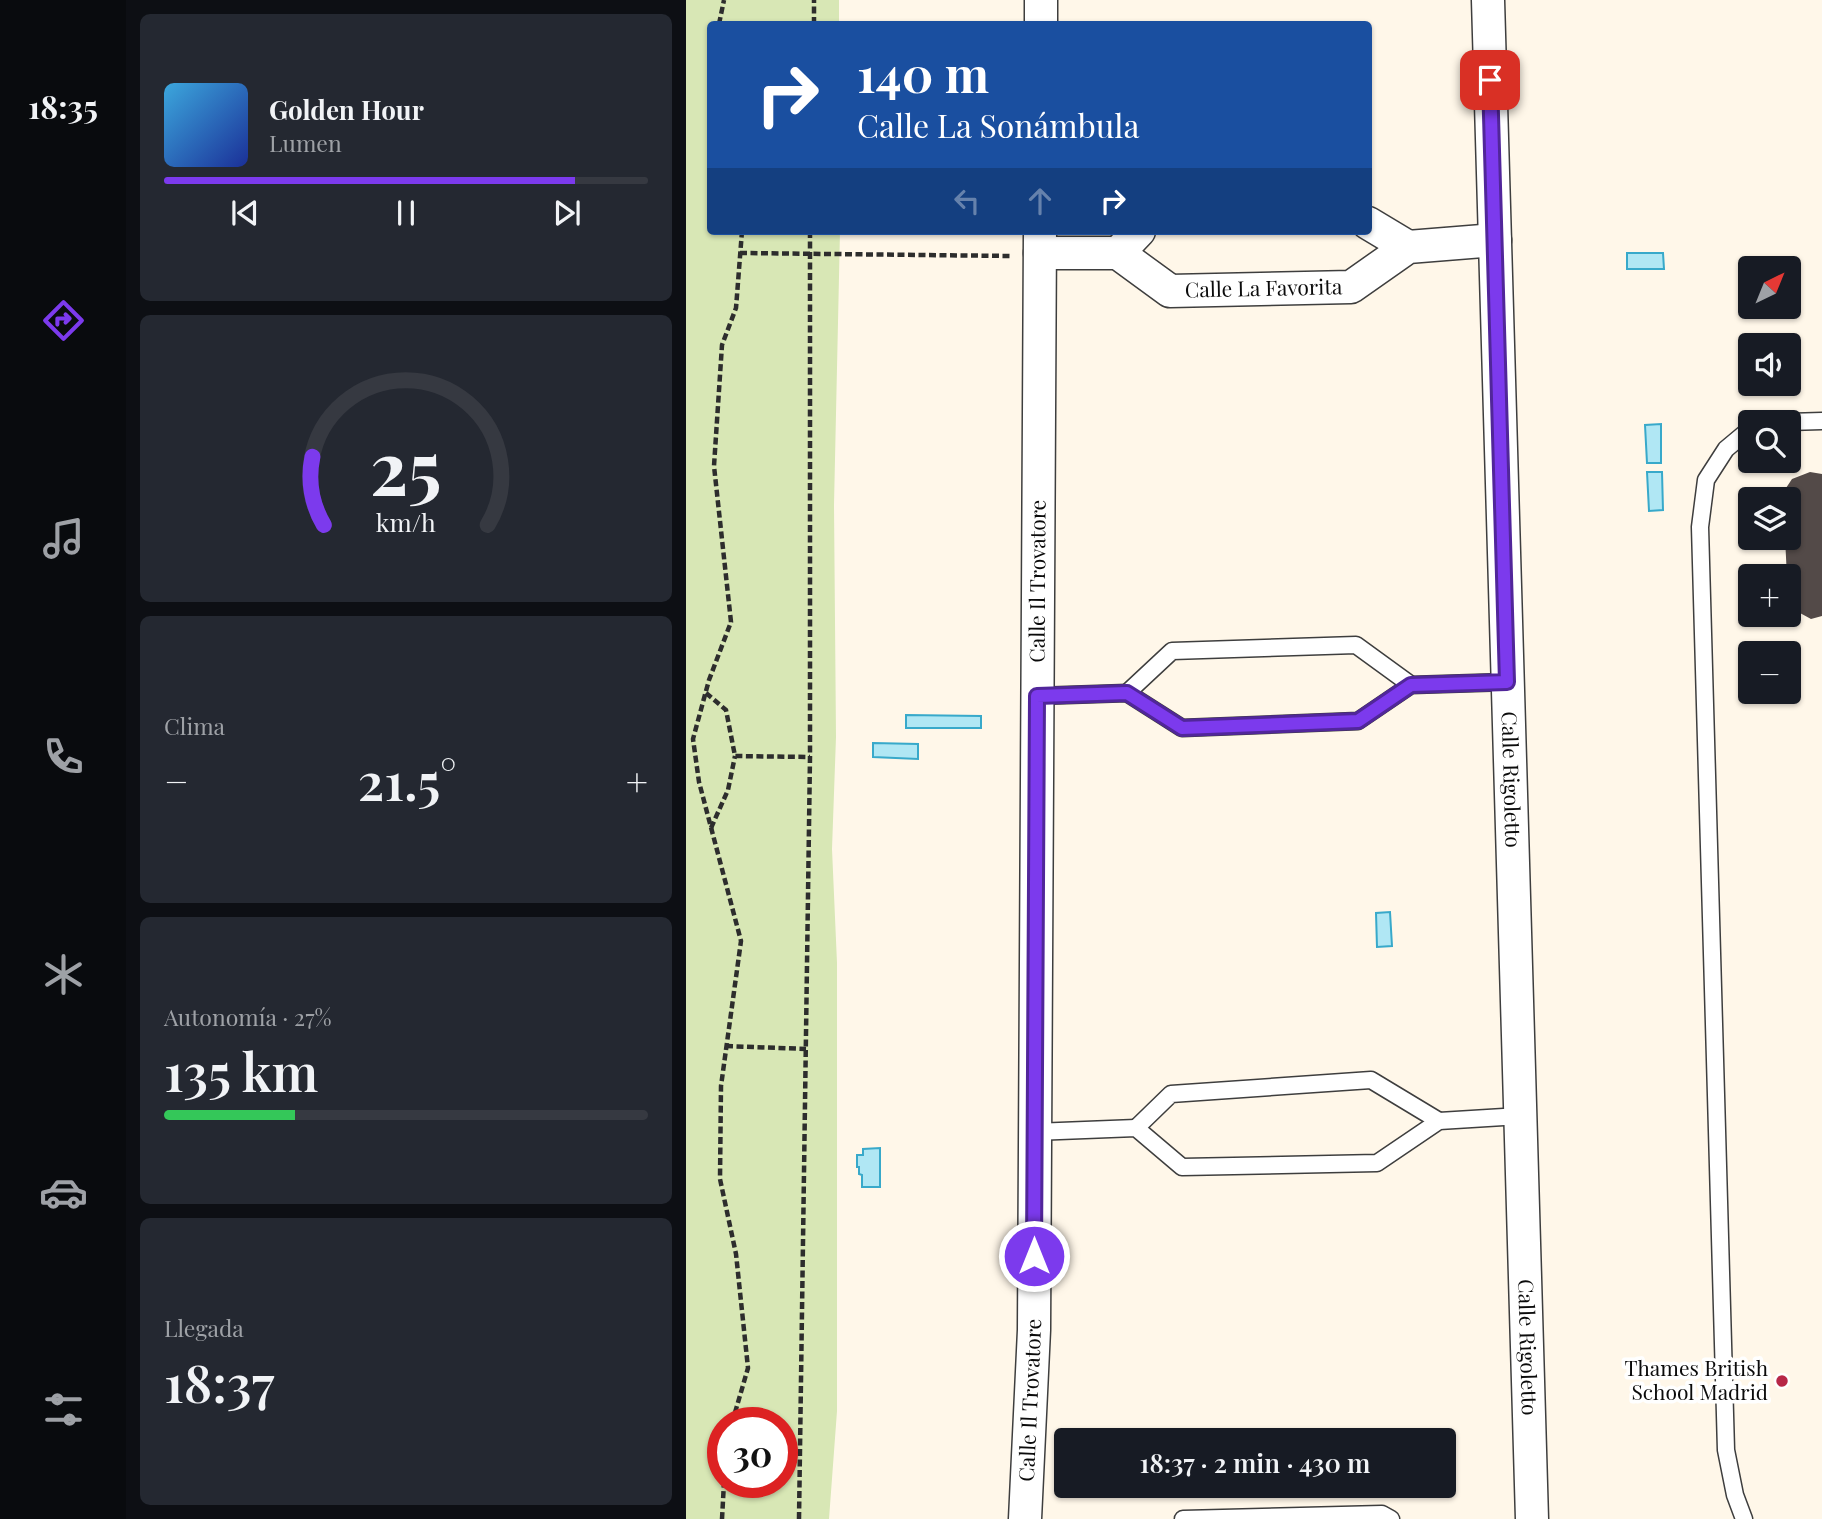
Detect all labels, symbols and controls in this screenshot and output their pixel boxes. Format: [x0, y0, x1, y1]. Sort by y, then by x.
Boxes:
text: 140 m [857, 40, 989, 105]
icon: right [742, 49, 833, 140]
pin [1460, 50, 1520, 110]
icon: arrive [1471, 61, 1509, 99]
text: 18:35 [28, 84, 98, 127]
text: Golden Hour [269, 92, 424, 127]
text: Calle La Sonámbula [857, 103, 1139, 146]
text: Lumen [269, 127, 342, 158]
icon: left [948, 182, 986, 220]
icon: ahead [1021, 182, 1059, 220]
icon: right [1094, 182, 1132, 220]
icon: previous [226, 194, 264, 232]
icon: pause [387, 194, 425, 232]
icon: next [548, 194, 586, 232]
north arrow [1738, 256, 1801, 318]
map controls [1738, 256, 1801, 704]
street label: Calle La Favorita [1185, 271, 1343, 303]
icon: directions [39, 296, 88, 345]
button: sound [1738, 333, 1801, 396]
button: search [1738, 410, 1801, 473]
text: 25 [370, 416, 442, 513]
button: layers [1738, 487, 1801, 550]
street label: Calle Il Trovatore [1022, 500, 1051, 663]
text: km/h [376, 504, 436, 537]
icon: music [39, 514, 88, 563]
button: + [1738, 564, 1801, 627]
button: − [1738, 641, 1801, 704]
text: Clima [164, 710, 225, 741]
street label: Calle Rigoletto [1497, 711, 1529, 848]
icon: phone [39, 732, 88, 781]
text: 21.5° [358, 745, 457, 814]
text: − [164, 755, 189, 806]
text: + [626, 755, 648, 806]
icon: climate [39, 950, 88, 999]
text: Autonomía · 27% [164, 1001, 332, 1032]
text: 135 km [164, 1036, 318, 1105]
icon: car [39, 1168, 88, 1217]
position arrow [997, 1219, 1071, 1293]
street label: Calle Rigoletto [1513, 1279, 1545, 1416]
text: Llegada [164, 1312, 244, 1343]
street label: Calle Il Trovatore [1011, 1319, 1046, 1482]
text: 18:37 [164, 1347, 274, 1416]
place label: Thames British School Madrid [1625, 1353, 1769, 1405]
marker: Thames British School Madrid [1774, 1373, 1790, 1389]
icon: filters [39, 1385, 88, 1434]
speed limit sign: 30 [707, 1407, 798, 1498]
text: 18:37 · 2 min · 430 m [1140, 1445, 1370, 1480]

